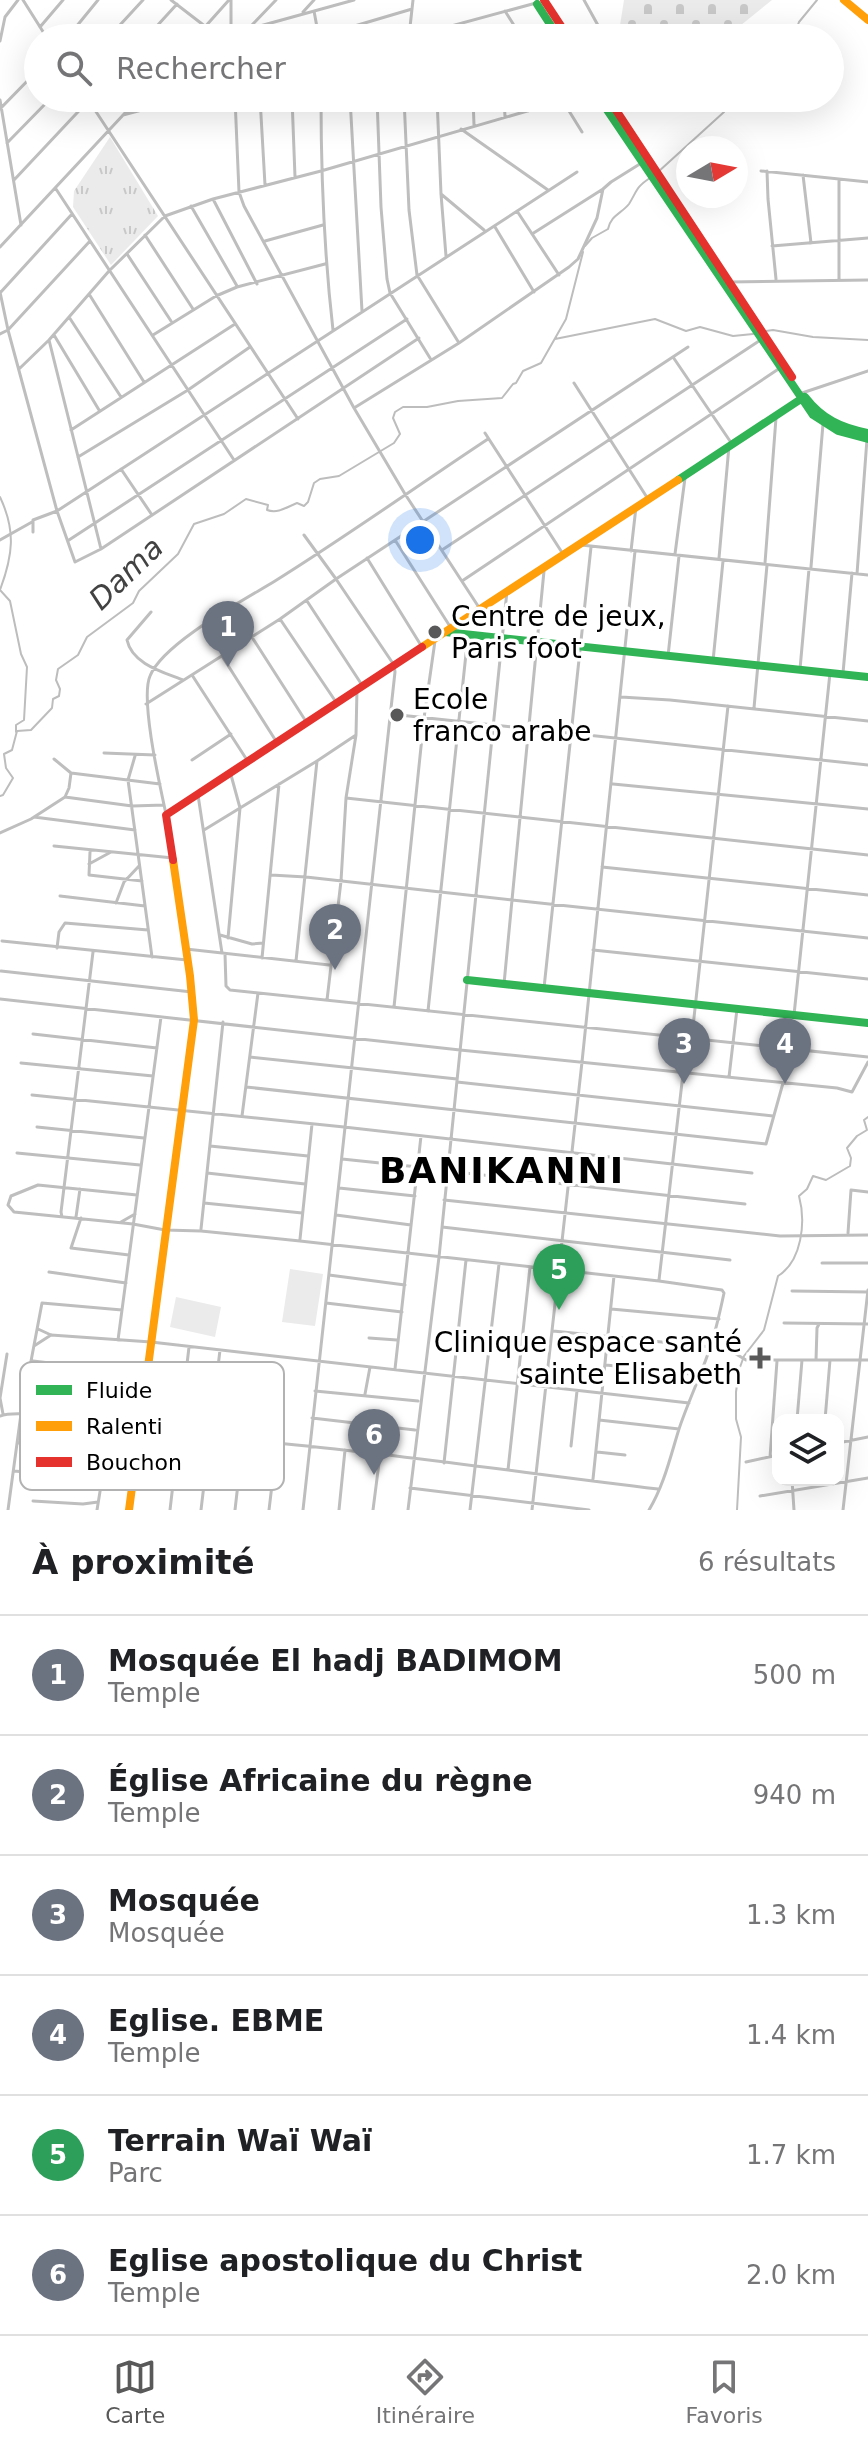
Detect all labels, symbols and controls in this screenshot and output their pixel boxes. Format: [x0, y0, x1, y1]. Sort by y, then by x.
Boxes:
search box [24, 24, 844, 112]
icon: search [52, 46, 96, 90]
text: Rechercher [116, 51, 286, 86]
north arrow [676, 136, 748, 208]
your location [400, 520, 440, 560]
water label: Dama [82, 529, 170, 617]
place label: Centre de jeux, Paris foot [451, 600, 666, 665]
pin: 1 [202, 601, 254, 667]
marker: Centre de jeux, Paris foot [426, 623, 444, 641]
place label: Ecole franco arabe [413, 683, 592, 748]
marker: Ecole franco arabe [388, 706, 406, 724]
pin: 2 [309, 904, 361, 970]
pin: 3 [658, 1018, 710, 1084]
pin: 4 [759, 1018, 811, 1084]
district label: BANIKANNI [379, 1150, 625, 1191]
pin: 5 [533, 1244, 585, 1310]
place label: Clinique espace santé sainte Elisabeth [434, 1326, 742, 1391]
marker: Clinique espace santé sainte Elisabeth [749, 1347, 771, 1369]
legend [20, 1362, 284, 1490]
text: Fluide [86, 1378, 152, 1403]
pin: 6 [348, 1409, 400, 1475]
text: Ralenti [86, 1414, 163, 1439]
map controls [772, 1414, 844, 1486]
button: layers [772, 1414, 844, 1486]
text: Bouchon [86, 1450, 182, 1475]
text: À proximité [32, 1542, 255, 1582]
text: 6 résultats [698, 1547, 836, 1577]
text: Mosquée El hadj BADIMOM [108, 1643, 563, 1678]
text: 1 [49, 1660, 67, 1690]
text: 500 m [753, 1660, 836, 1690]
text: Temple [108, 1678, 201, 1708]
text: Église Africaine du règne [108, 1763, 533, 1798]
text: 2 [49, 1780, 67, 1810]
text: 940 m [753, 1780, 836, 1810]
text: Temple [108, 1798, 201, 1828]
text: Mosquée [108, 1883, 260, 1918]
text: 3 [49, 1900, 67, 1930]
text: 1.3 km [746, 1900, 836, 1930]
text: Mosquée [108, 1918, 225, 1948]
text: Eglise. EBME [108, 2003, 324, 2038]
text: 4 [49, 2020, 67, 2050]
text: 1.4 km [746, 2020, 836, 2050]
text: Temple [108, 2038, 201, 2068]
text: Terrain Waï Waï [108, 2123, 372, 2158]
text: 5 [49, 2140, 67, 2170]
text: 1.7 km [746, 2140, 836, 2170]
text: Parc [108, 2158, 163, 2188]
text: Eglise apostolique du Christ [108, 2243, 582, 2278]
text: 6 [49, 2260, 67, 2290]
text: 2.0 km [746, 2260, 836, 2290]
text: Temple [108, 2278, 201, 2308]
tab: Carte [105, 2355, 165, 2428]
tab: Itinéraire [376, 2355, 475, 2428]
tab: Favoris [686, 2355, 763, 2428]

